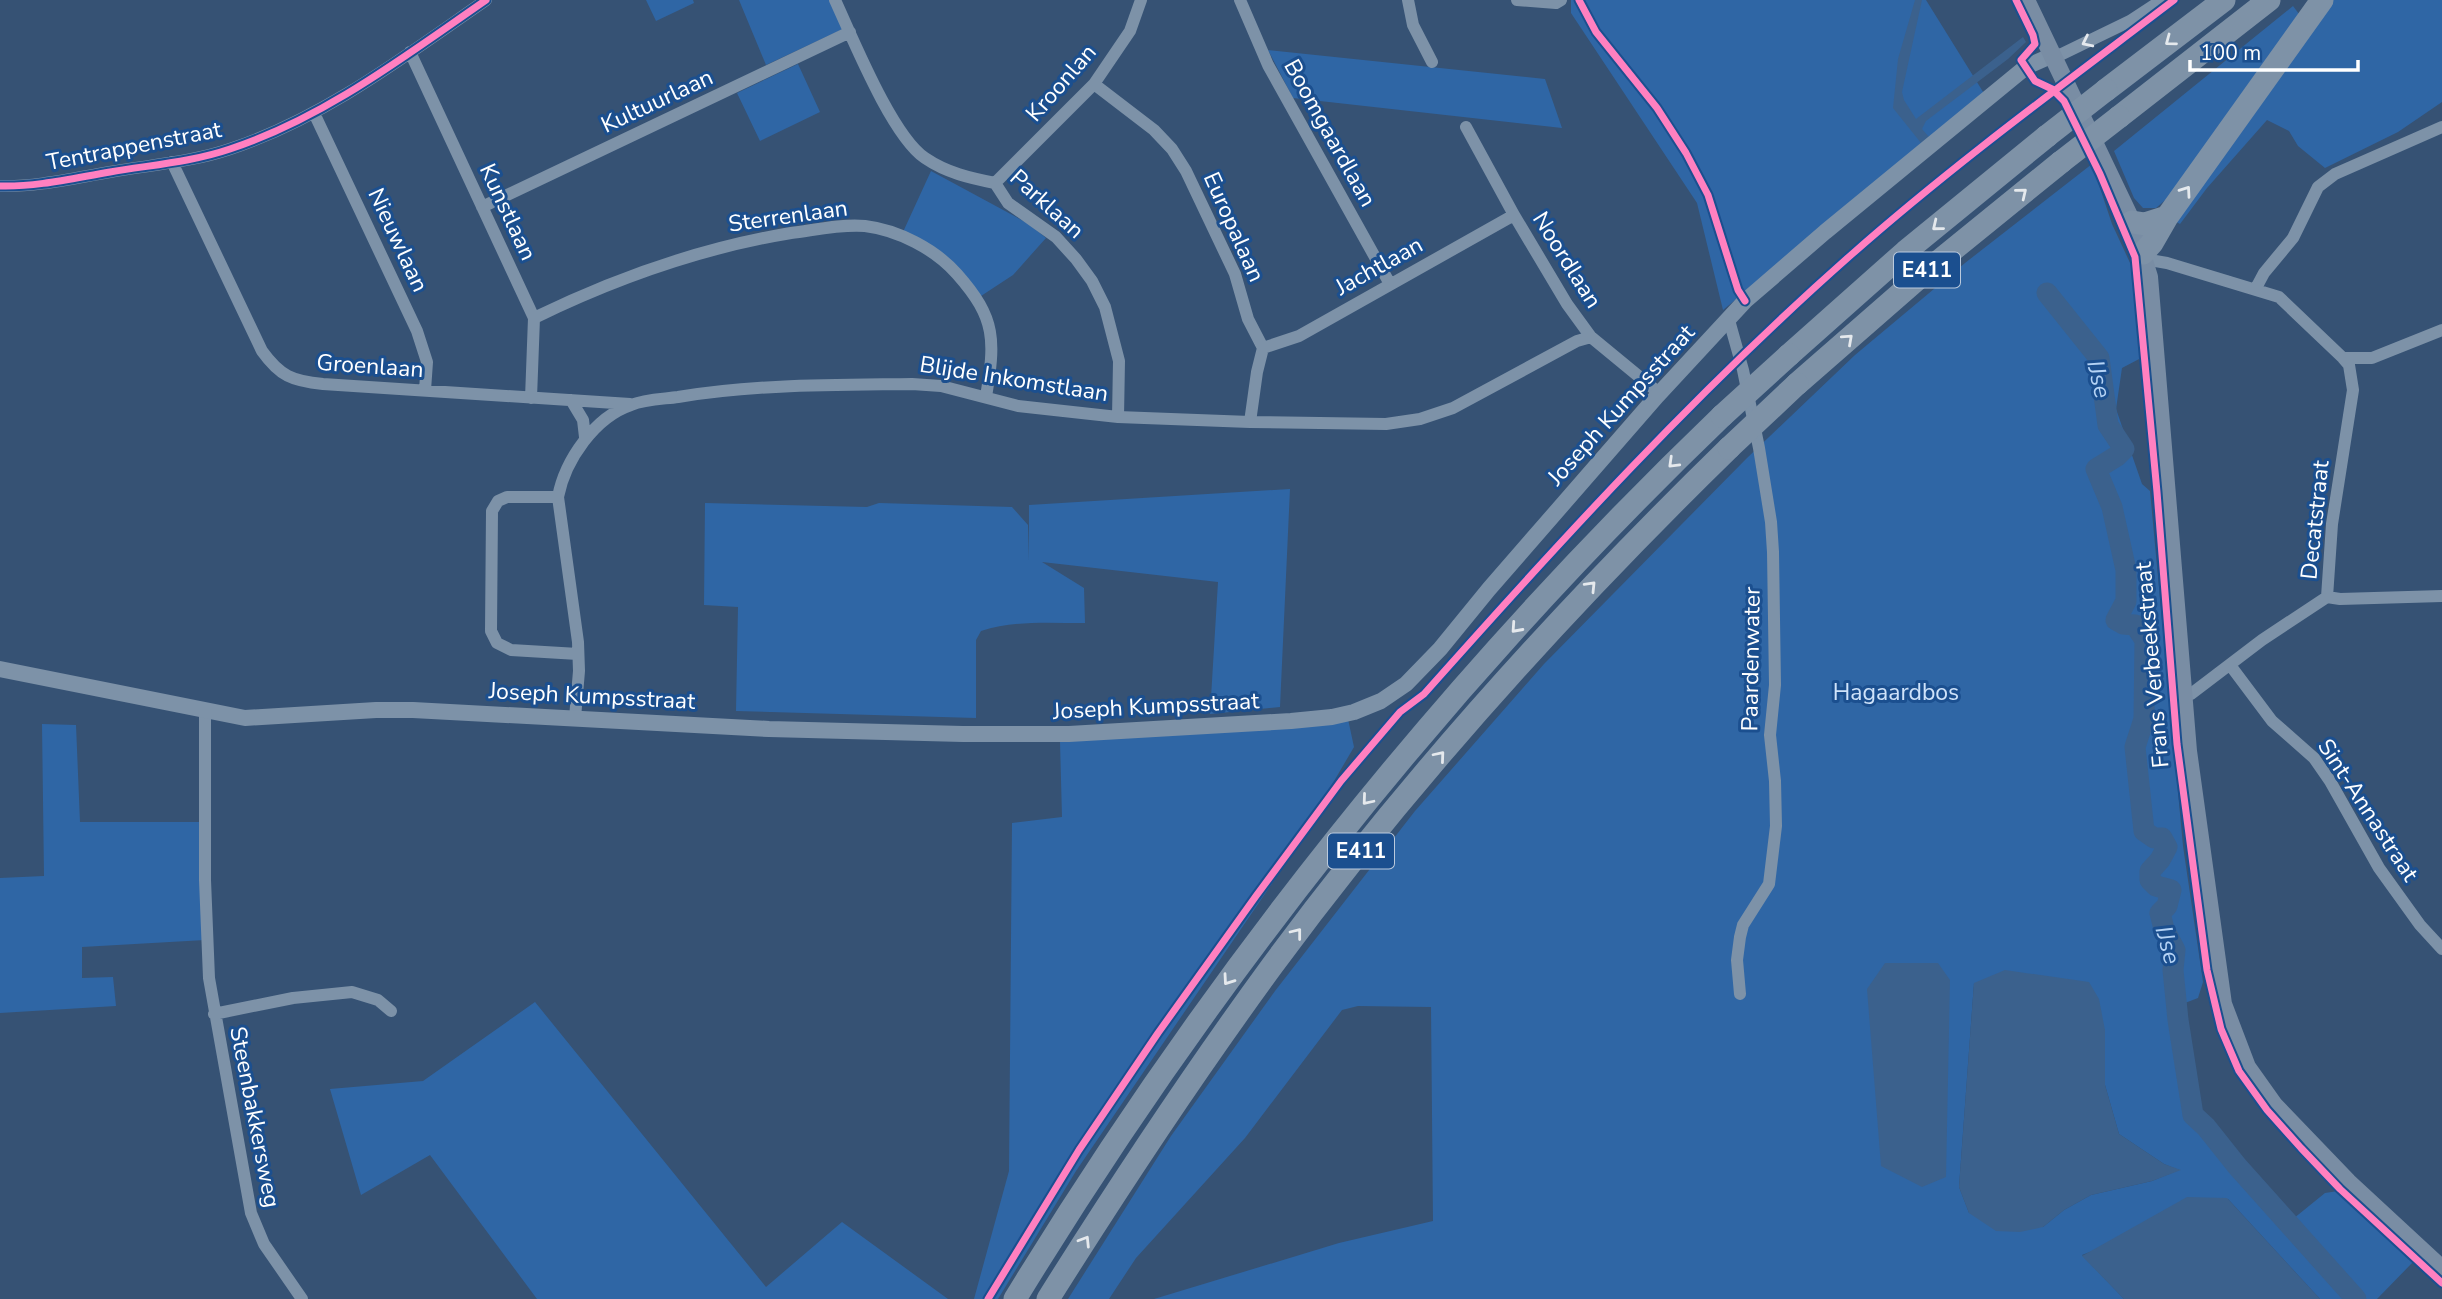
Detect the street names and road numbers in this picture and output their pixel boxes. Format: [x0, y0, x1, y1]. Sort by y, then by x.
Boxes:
street label: Kroonlan [1019, 38, 1103, 128]
street label: Boomgaardlaan [1277, 54, 1383, 212]
street label: Kultuurlaan [596, 62, 718, 140]
street label: Tentrappenstraat [44, 114, 225, 178]
street label: Kunstlaan [472, 159, 544, 265]
street label: Parklaan [1003, 162, 1091, 246]
street label: Europalaan [1196, 167, 1272, 287]
street label: Nieuwlaan [360, 183, 436, 297]
street label: Sterrenlaan [726, 192, 850, 240]
street label: Noordlaan [1525, 206, 1609, 314]
street label: Jachtlaan [1329, 229, 1428, 303]
road number: E411 [1894, 252, 1960, 288]
street label: Joseph Kumpsstraat [1540, 317, 1702, 493]
street label: Groenlaan [315, 347, 425, 385]
street label: Blijde Inkomstlaan [917, 349, 1111, 409]
street label: Decatstraat [2293, 458, 2337, 581]
street label: Frans Verbeekstraat [2127, 560, 2176, 769]
street label: Paardenwater [1734, 586, 1768, 732]
street label: Joseph Kumpsstraat [487, 675, 697, 717]
street label: Joseph Kumpsstraat [1051, 685, 1261, 727]
street label: Sint-Annastraat [2310, 733, 2426, 888]
road number: E411 [1328, 834, 1394, 868]
street label: Steenbakkersweg [222, 1024, 288, 1210]

